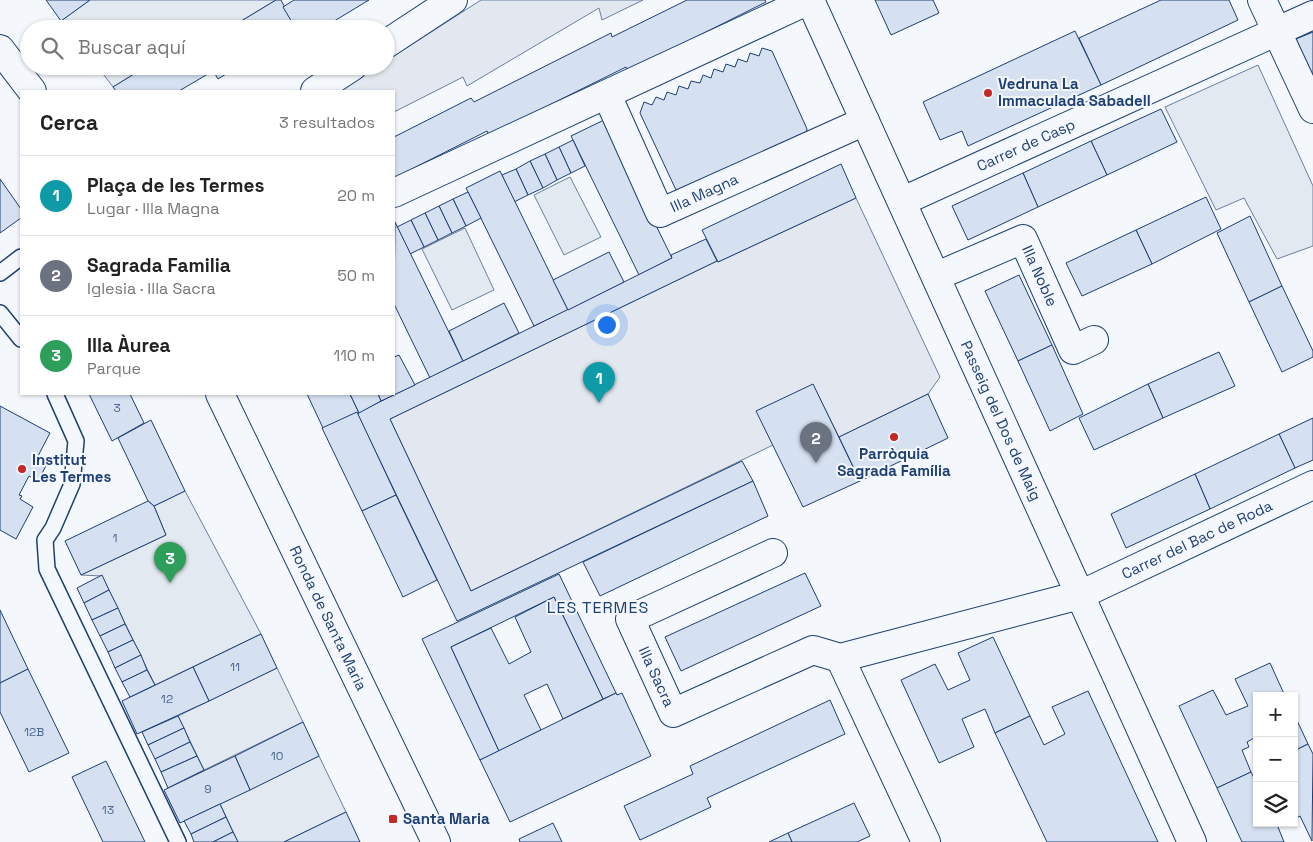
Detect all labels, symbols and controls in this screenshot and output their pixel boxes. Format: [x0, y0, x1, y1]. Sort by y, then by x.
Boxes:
search box [20, 20, 395, 75]
icon: search [38, 34, 66, 62]
text: Buscar aquí [78, 35, 186, 60]
place label: Vedruna La Immaculada Sabadell [998, 74, 1151, 110]
marker: Vedruna La Immaculada Sabadell [982, 87, 994, 99]
text: Cerca [40, 109, 98, 136]
text: 3 resultados [279, 112, 375, 133]
street label: Carrer de Casp [974, 114, 1078, 175]
street label: Illa Magna [667, 169, 741, 216]
text: Plaça de les Termes [87, 173, 264, 198]
text: 1 [52, 185, 60, 206]
text: 20 m [337, 185, 375, 206]
text: Lugar · Illa Magna [87, 198, 219, 219]
street label: Illa Noble [1018, 242, 1062, 309]
text: Sagrada Familia [87, 253, 231, 278]
text: 2 [51, 265, 61, 286]
text: 50 m [337, 265, 375, 286]
text: Iglesia · Illa Sacra [87, 278, 216, 299]
your location [594, 312, 620, 338]
text: Illa Àurea [87, 333, 171, 358]
street label: Passeig del Dos de Maig [957, 337, 1046, 504]
text: 3 [51, 345, 61, 366]
text: 110 m [333, 345, 375, 366]
text: Parque [87, 358, 141, 379]
pin: 1 [583, 362, 615, 403]
house number: 3 [113, 400, 121, 416]
pin: 2 [800, 422, 832, 463]
marker: Parròquia Sagrada Família [888, 431, 900, 443]
place label: Parròquia Sagrada Família [837, 444, 951, 480]
place label: Institut Les Termes [32, 450, 111, 486]
marker: Institut Les Termes [16, 463, 28, 475]
street label: Carrer del Bac de Roda [1118, 495, 1275, 583]
house number: 1 [112, 530, 118, 546]
pin: 3 [154, 542, 186, 583]
street label: Ronda de Santa Maria [286, 543, 372, 694]
district label: LES TERMES [547, 597, 649, 618]
street label: Illa Sacra [635, 643, 679, 710]
house number: 11 [230, 659, 240, 675]
house number: 12 [161, 691, 173, 707]
map controls [1253, 692, 1298, 827]
button: + [1253, 692, 1298, 737]
house number: 12B [24, 724, 44, 740]
button: − [1253, 737, 1298, 782]
house number: 10 [271, 748, 283, 764]
house number: 9 [204, 781, 212, 797]
button: layers [1253, 782, 1298, 827]
house number: 13 [102, 802, 114, 818]
place label: Santa Maria [403, 809, 490, 828]
marker: Santa Maria [387, 813, 399, 825]

